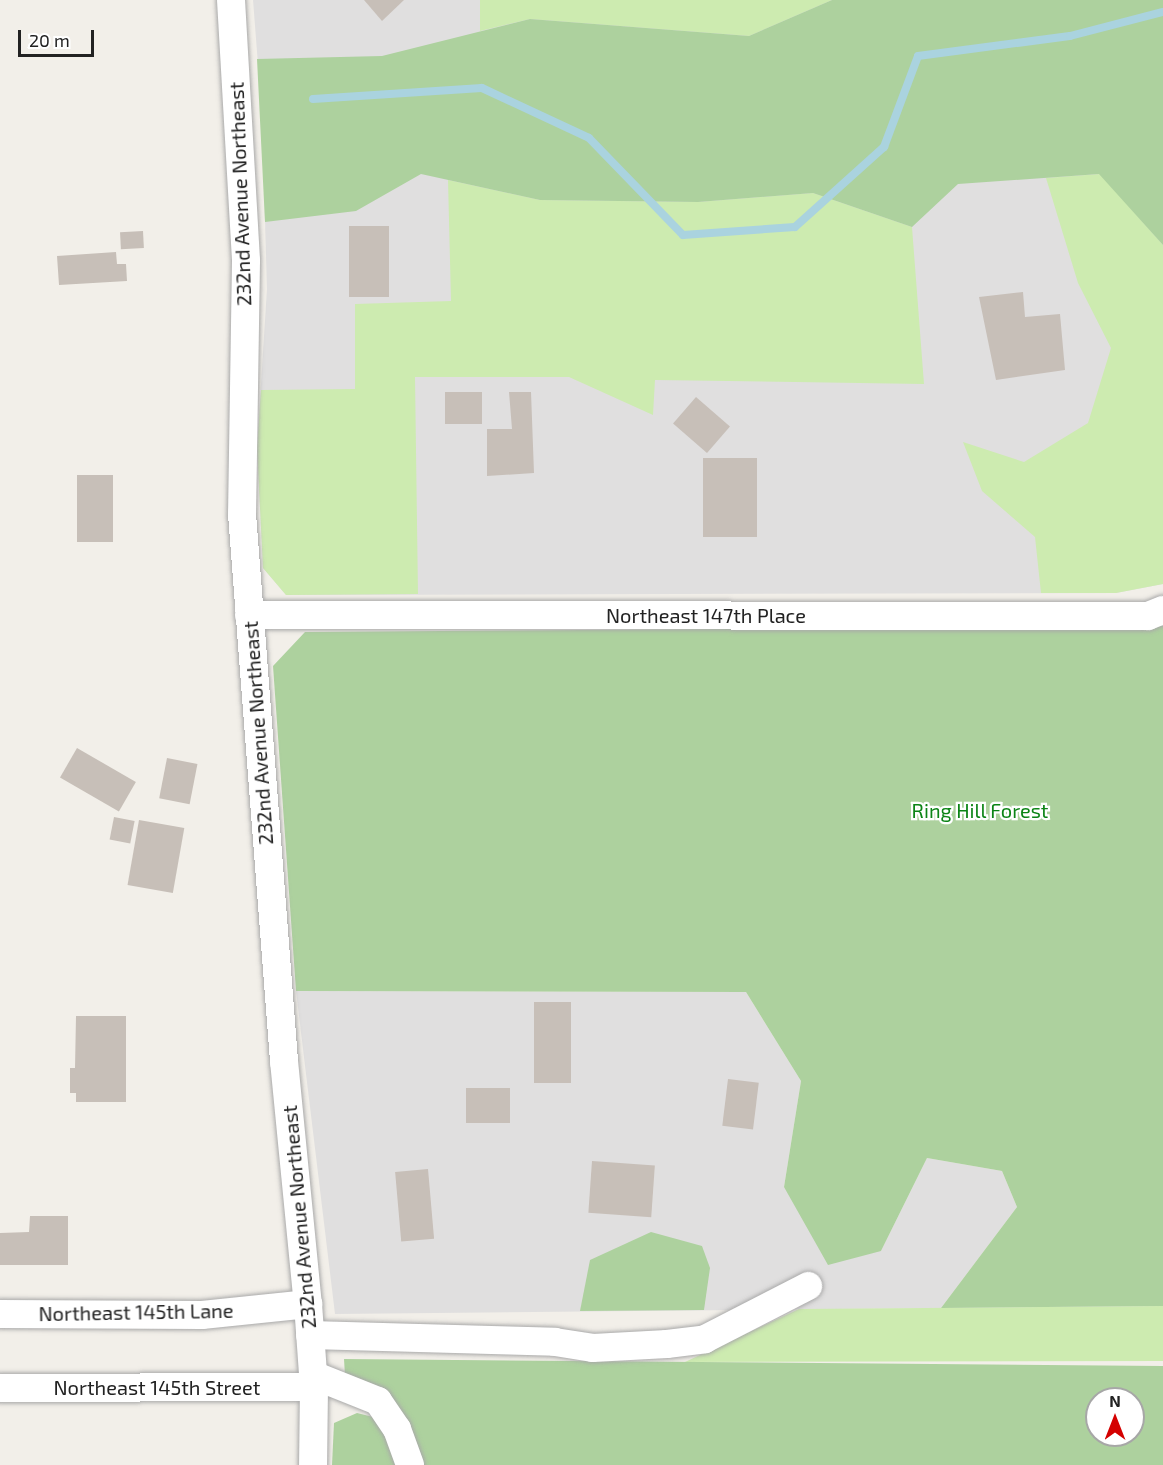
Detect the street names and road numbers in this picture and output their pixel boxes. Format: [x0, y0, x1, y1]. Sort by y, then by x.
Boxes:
street label: 232nd Avenue Northeast [224, 81, 256, 307]
street label: Northeast 147th Place [606, 603, 806, 627]
street label: 232nd Avenue Northeast [238, 620, 278, 846]
street label: 232nd Avenue Northeast [277, 1104, 321, 1330]
street label: Northeast 145th Lane [38, 1298, 234, 1326]
street label: Northeast 145th Street [54, 1375, 260, 1399]

